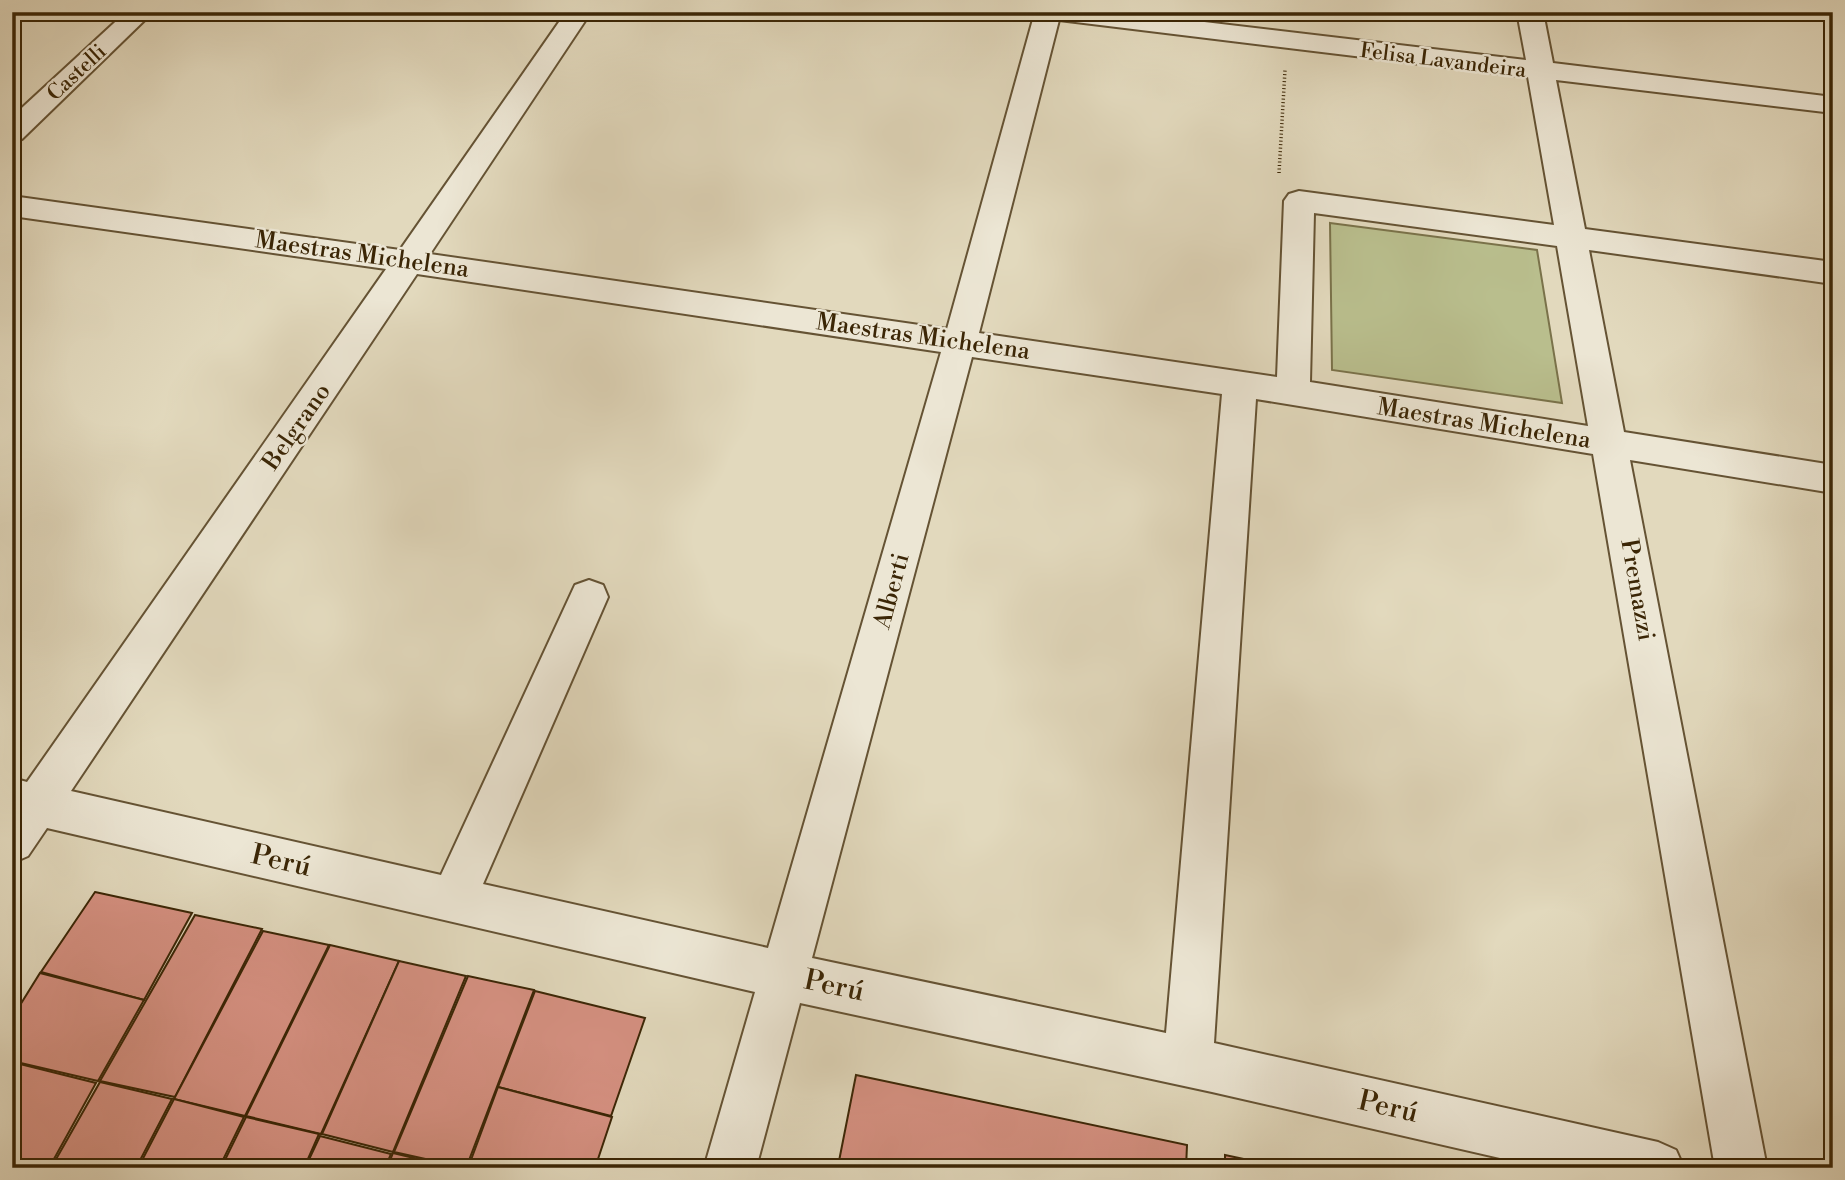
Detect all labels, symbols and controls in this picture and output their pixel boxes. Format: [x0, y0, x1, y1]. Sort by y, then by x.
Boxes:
street label: Felisa Lavandeira [1358, 38, 1528, 84]
street label: Castelli [42, 39, 112, 107]
street label: Maestras Michelena [253, 225, 472, 285]
street label: Maestras Michelena [814, 307, 1033, 367]
street label: Belgrano [256, 378, 338, 477]
street label: Maestras Michelena [1375, 392, 1594, 456]
street label: Premazzi [1613, 537, 1661, 643]
street label: Alberti [867, 550, 916, 633]
street label: Perú [248, 837, 314, 885]
street label: Perú [801, 963, 867, 1009]
street label: Perú [1355, 1083, 1421, 1131]

